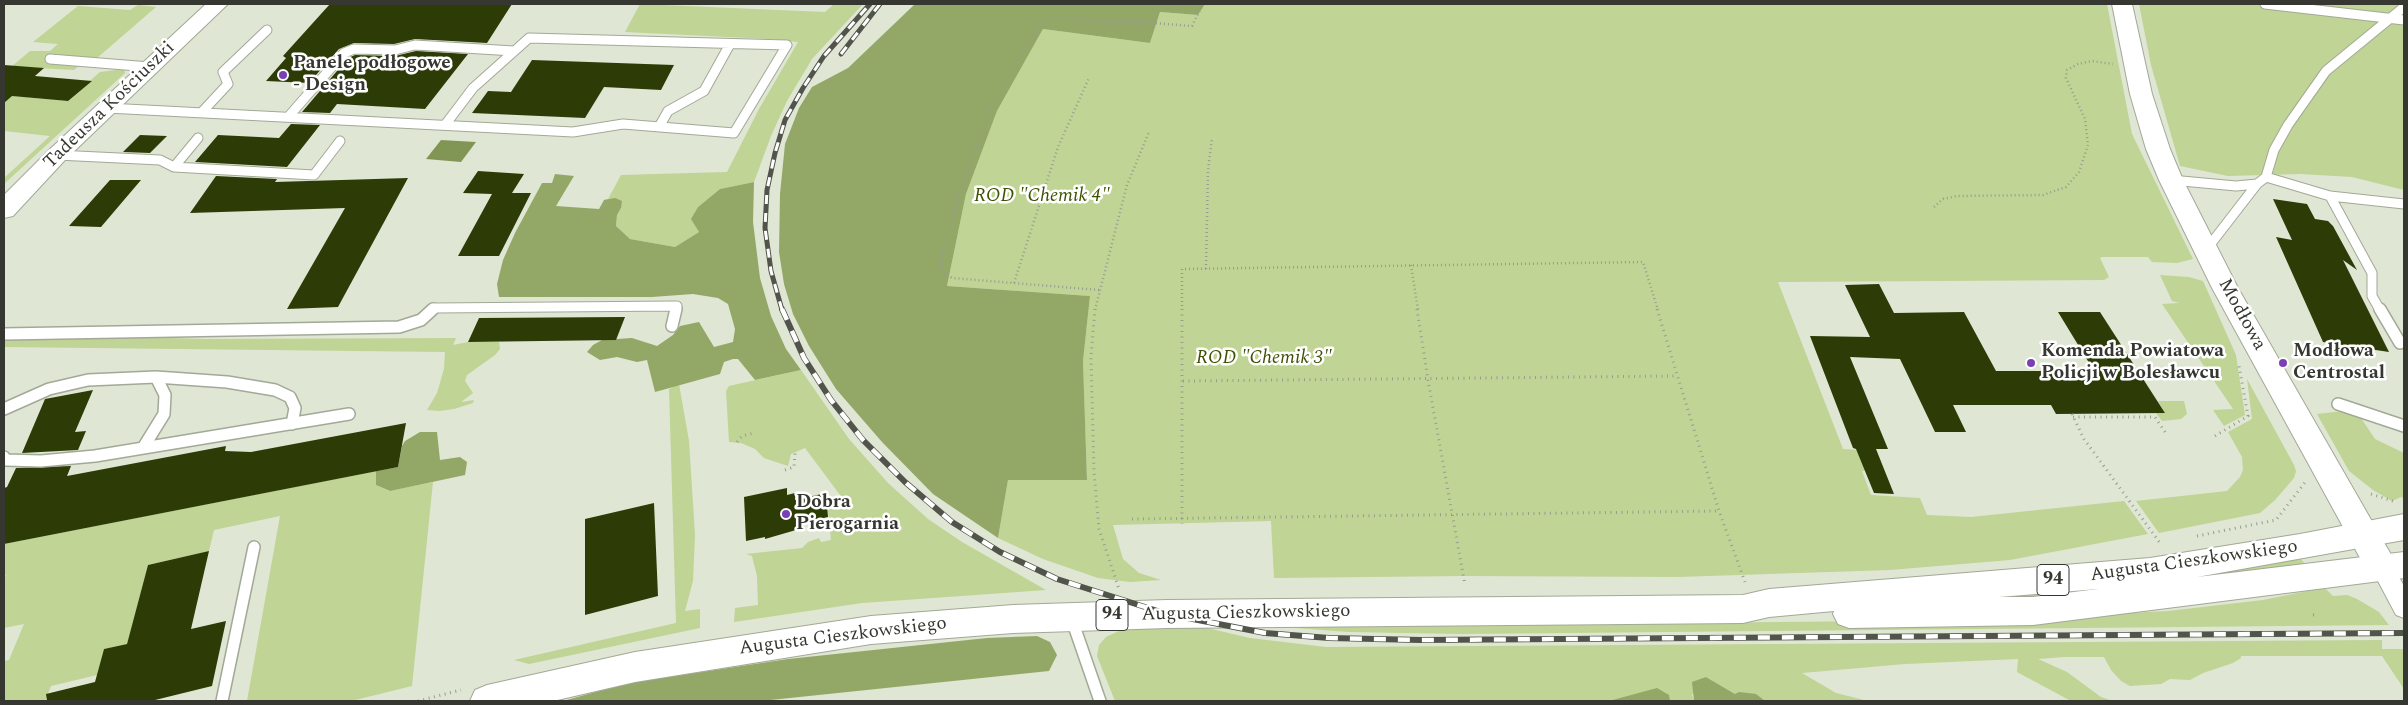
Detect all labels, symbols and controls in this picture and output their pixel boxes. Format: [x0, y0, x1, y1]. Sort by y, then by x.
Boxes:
street label: Tadeusza Kościuszki [40, 37, 180, 175]
place label: Panele podłogowe - Design [293, 53, 451, 97]
marker: Panele podłogowe - Design [277, 69, 289, 81]
park label: ROD "Chemik 4" [974, 186, 1110, 208]
street label: Modłowa [2212, 275, 2270, 355]
place label: Komenda Powiatowa Policji w Bolesławcu [2041, 341, 2224, 385]
place label: Modłowa Centrostal [2293, 341, 2385, 385]
park label: ROD "Chemik 3" [1196, 348, 1332, 370]
marker: Komenda Powiatowa Policji w Bolesławcu [2025, 357, 2037, 369]
marker: Modłowa Centrostal [2277, 357, 2289, 369]
place label: Dobra Pierogarnia [796, 492, 899, 536]
marker: Dobra Pierogarnia [780, 508, 792, 520]
street label: Augusta Cieszkowskiego [2089, 536, 2299, 588]
road number: 94 [2037, 564, 2069, 596]
road number: 94 [1096, 600, 1128, 630]
street label: Augusta Cieszkowskiego [1141, 601, 1351, 627]
street label: Augusta Cieszkowskiego [738, 613, 948, 661]

